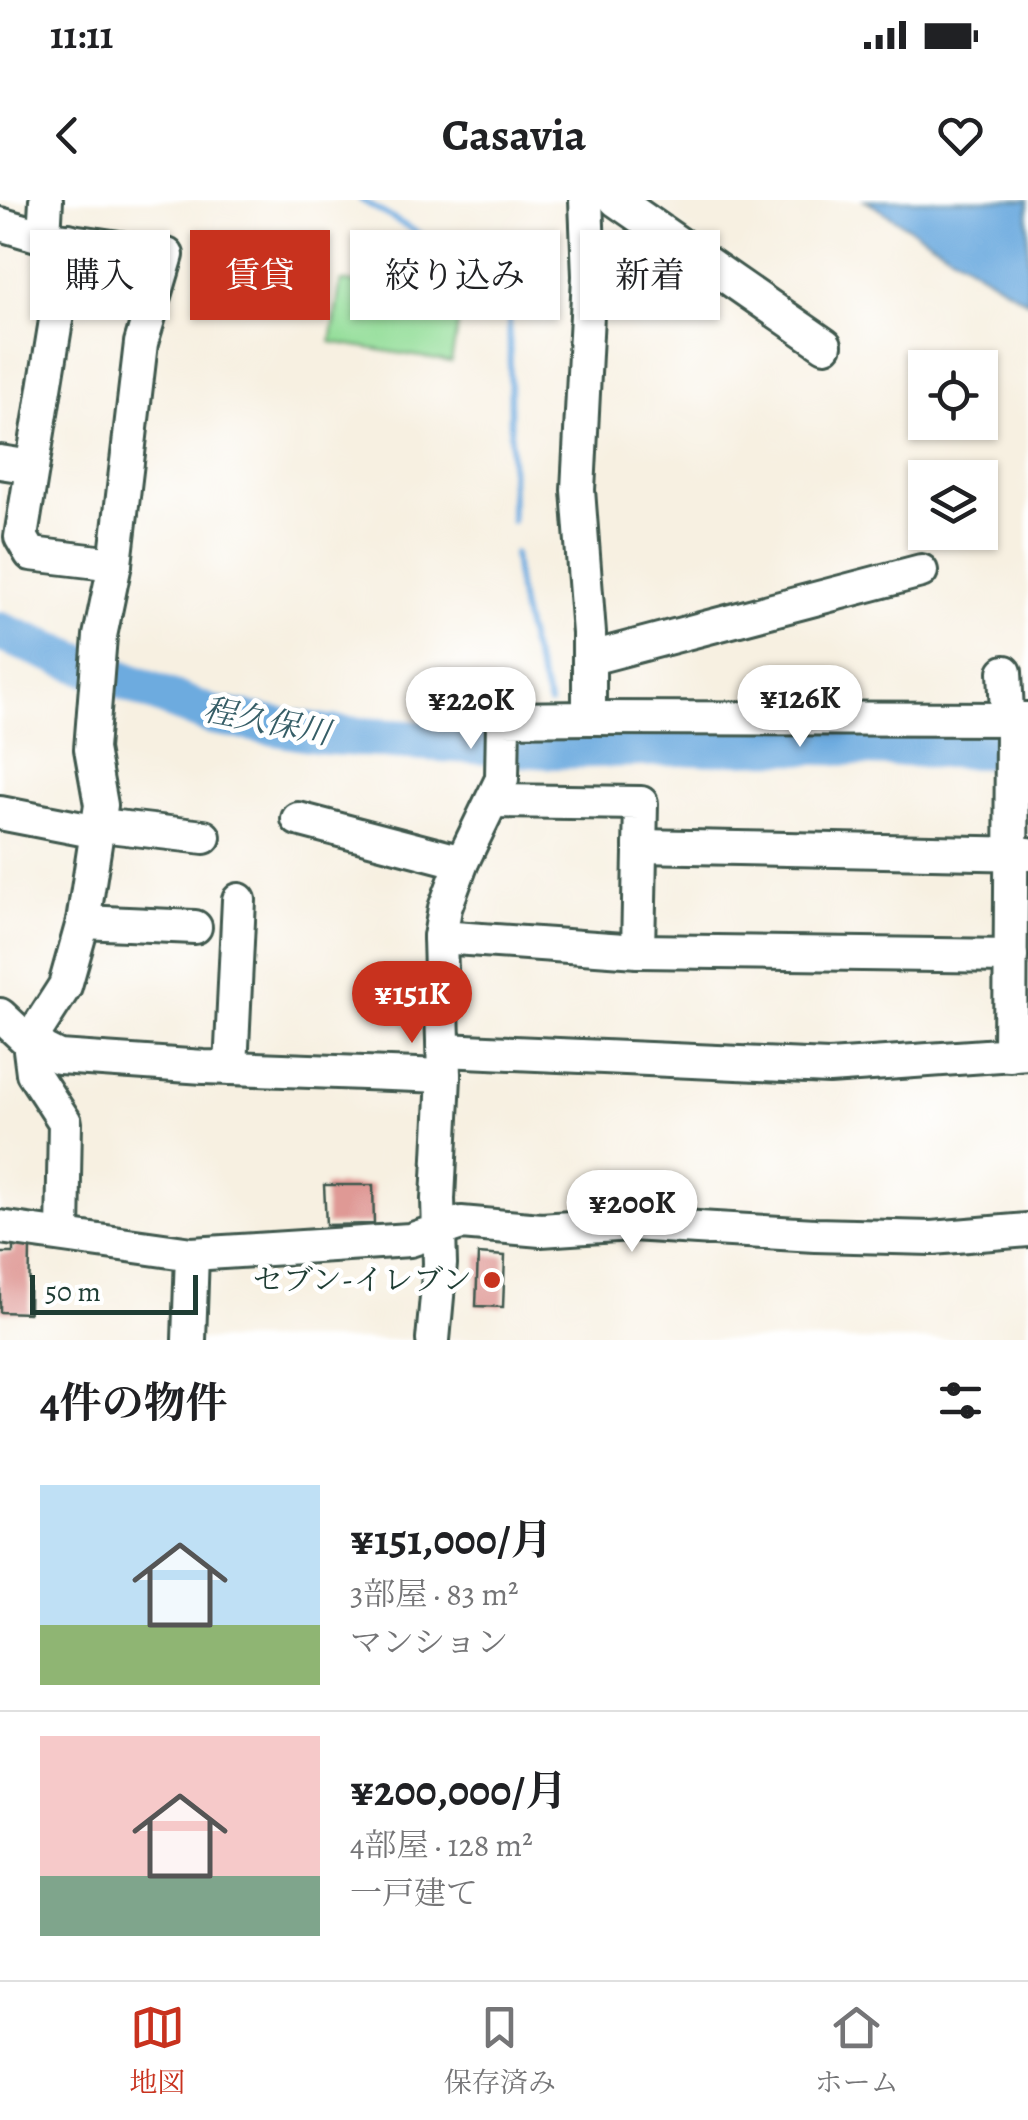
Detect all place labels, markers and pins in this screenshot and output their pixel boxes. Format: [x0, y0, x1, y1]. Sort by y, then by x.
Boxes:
pin: ¥126K [730, 665, 870, 750]
pin: ¥220K [401, 667, 541, 752]
pin: ¥151K [342, 961, 482, 1046]
pin: ¥200K [562, 1170, 702, 1255]
place label: セブン-イレブン [253, 1260, 472, 1300]
marker: セブン-イレブン [481, 1269, 503, 1291]

